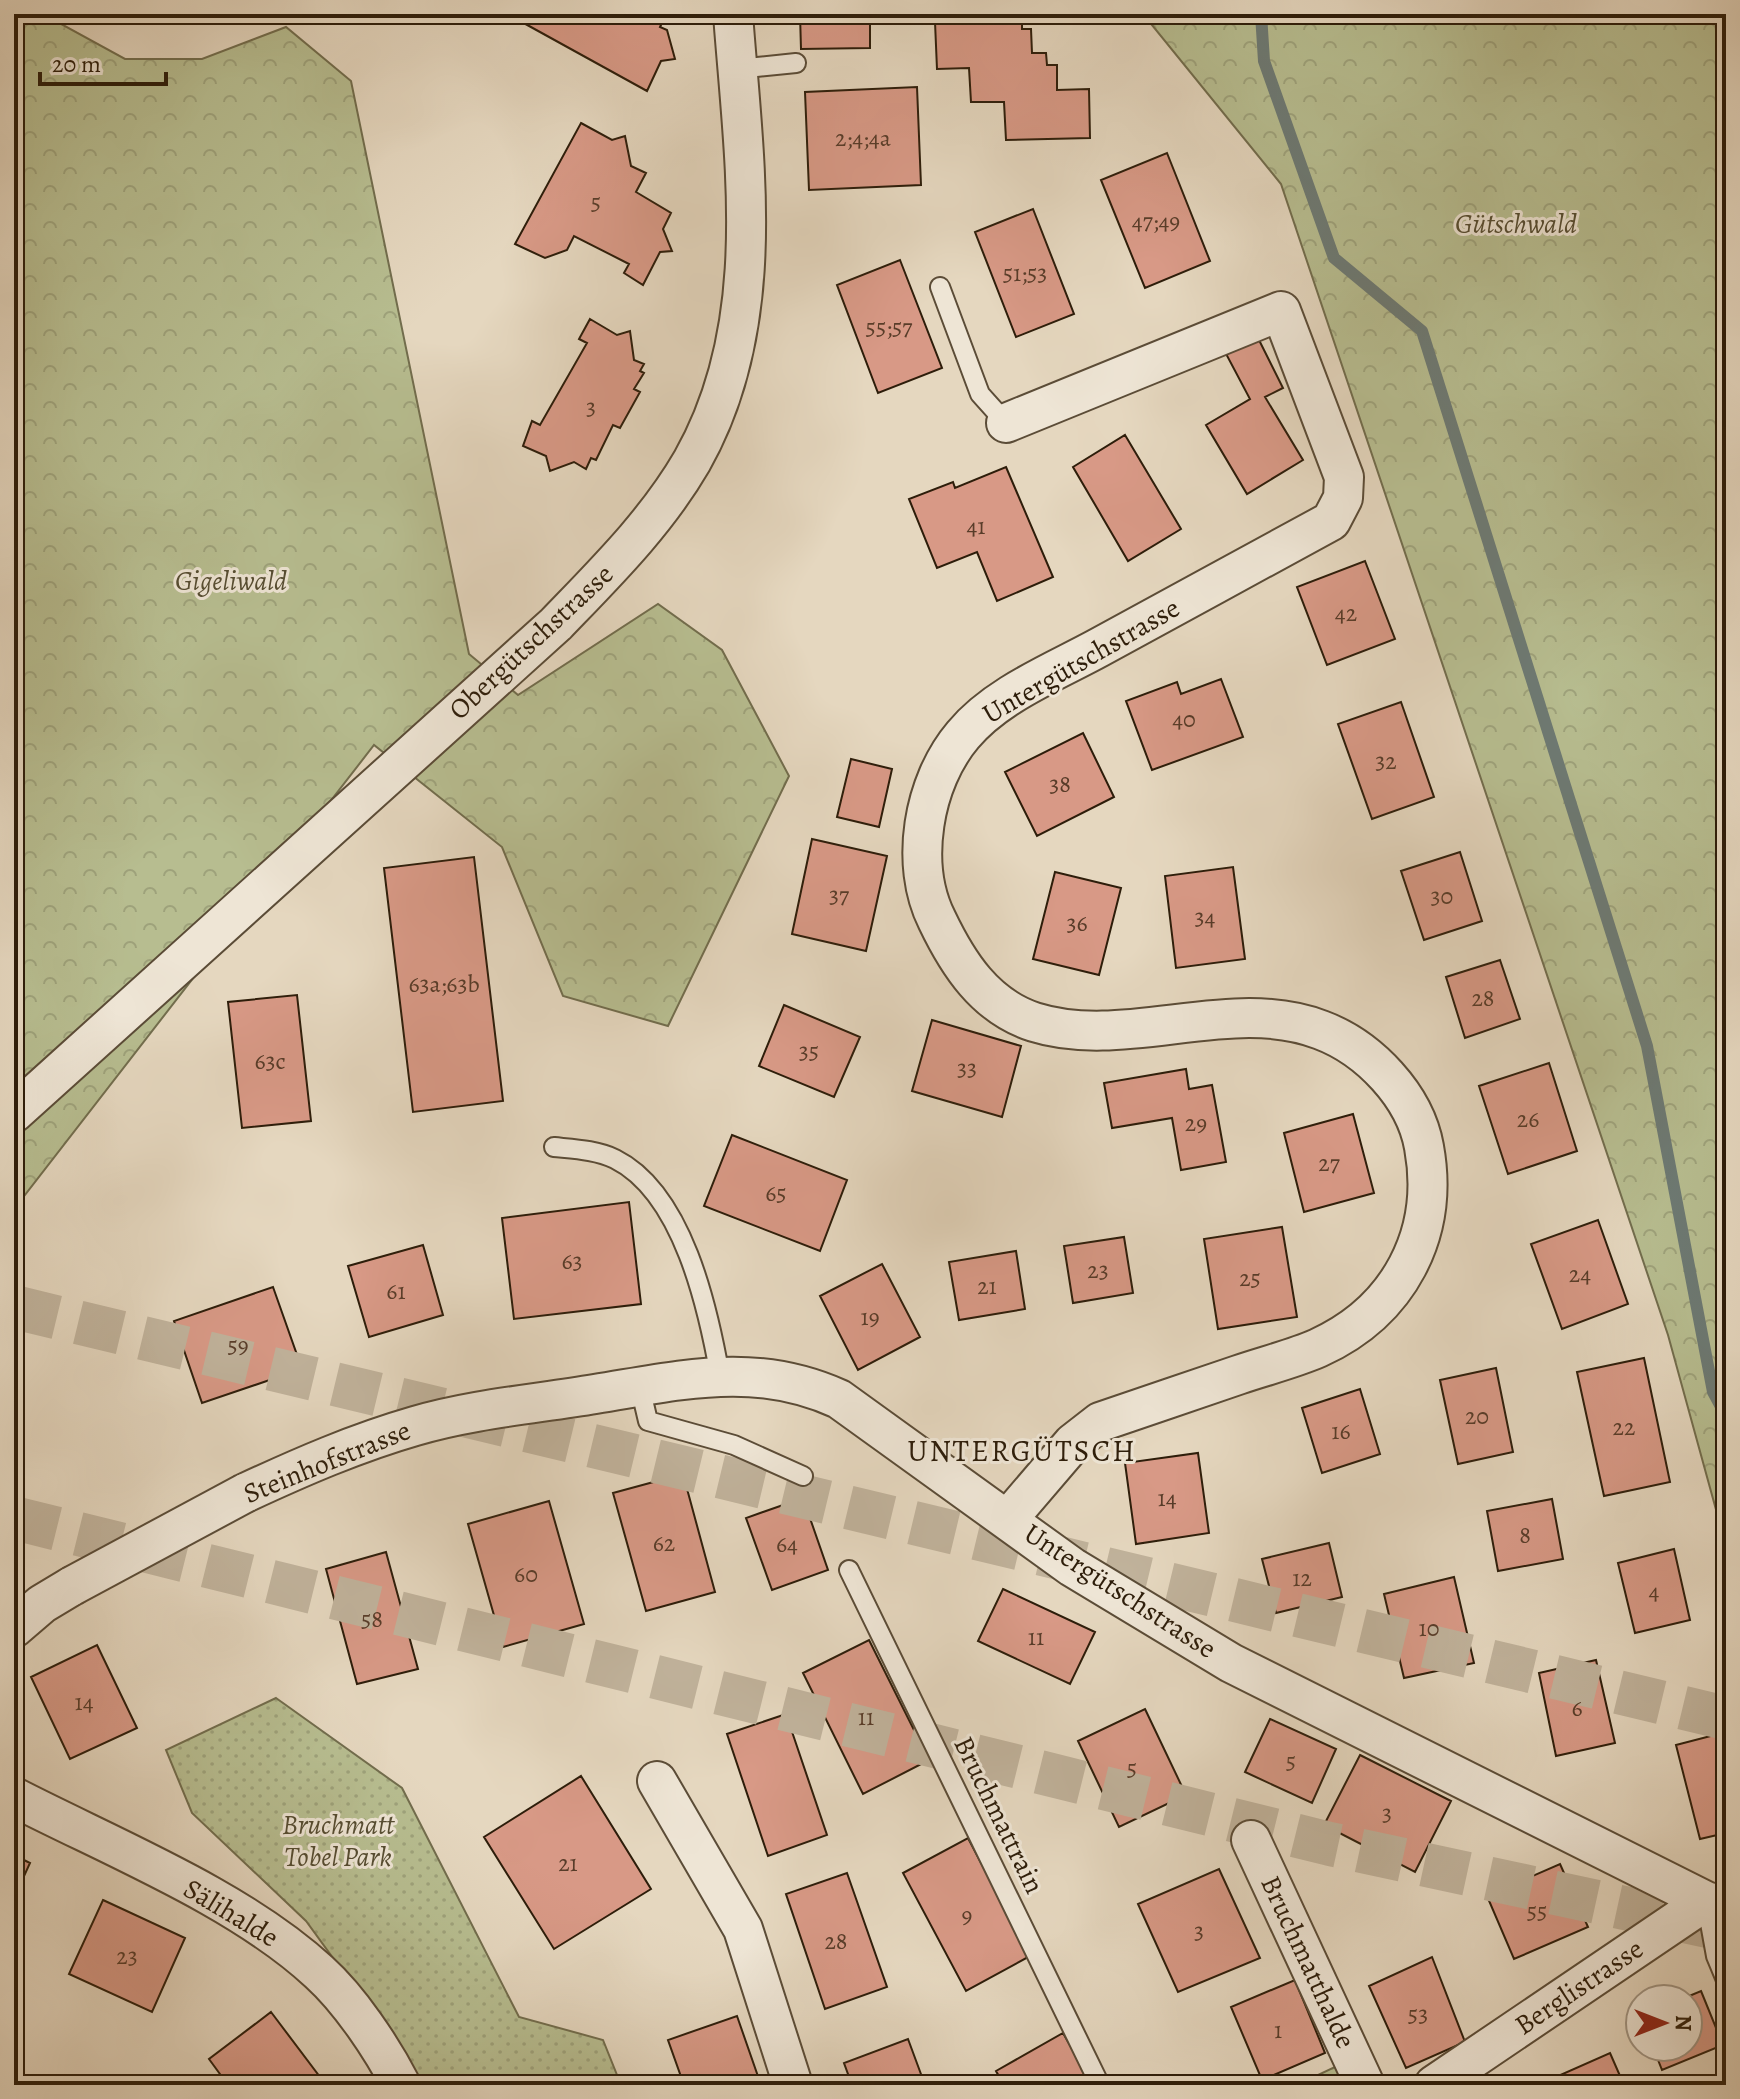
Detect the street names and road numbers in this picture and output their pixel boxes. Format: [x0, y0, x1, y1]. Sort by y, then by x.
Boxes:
street label: Obergütschstrasse [440, 556, 622, 728]
street label: Untergütschstrasse [975, 589, 1187, 733]
street label: Steinhofstrasse [238, 1411, 416, 1513]
street label: Untergütschstrasse [1017, 1515, 1223, 1667]
street label: Bruchmattrain [945, 1730, 1053, 1900]
street label: Sälihalde [176, 1870, 286, 1956]
street label: Bruchmatthalde [1251, 1870, 1365, 2054]
street label: Berglistrasse [1507, 1930, 1651, 2044]

